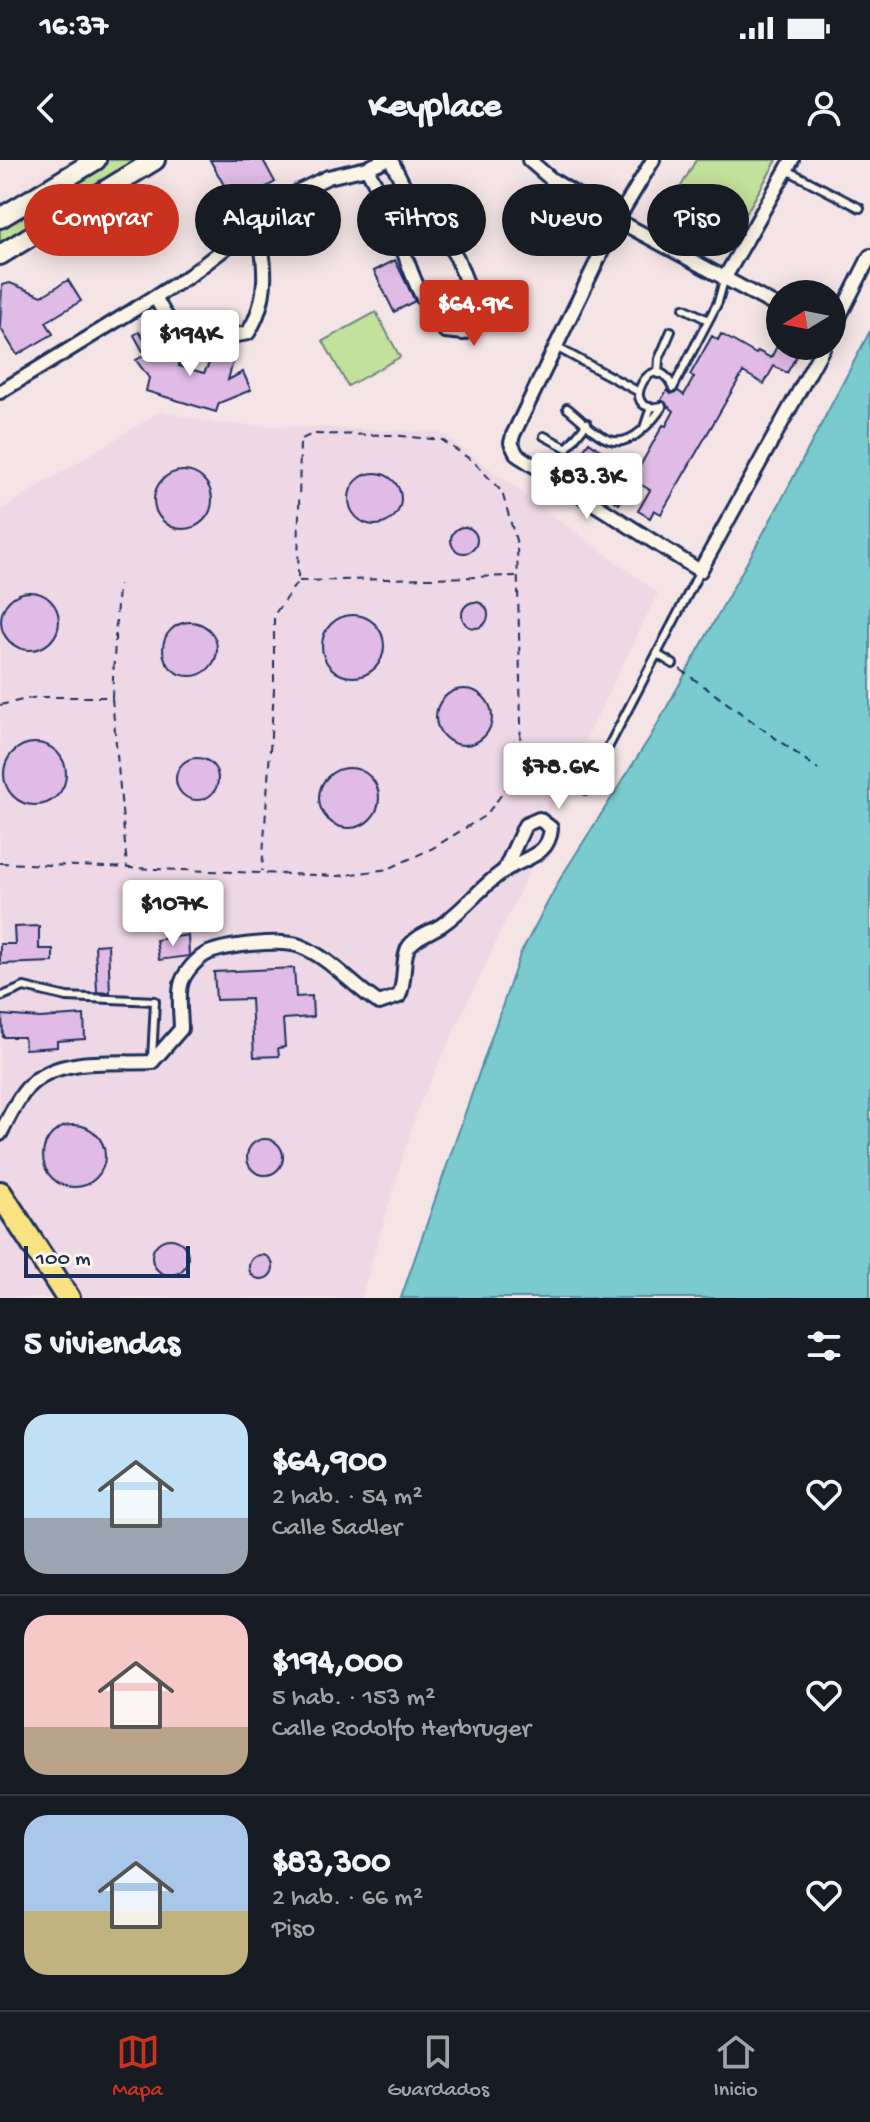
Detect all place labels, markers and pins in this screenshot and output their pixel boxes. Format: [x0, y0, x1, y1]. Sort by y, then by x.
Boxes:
pin: $64.9K [409, 280, 539, 348]
pin: $194K [134, 310, 246, 378]
pin: $83.3K [522, 453, 652, 521]
pin: $78.6K [494, 743, 624, 811]
pin: $107K [117, 880, 229, 948]

